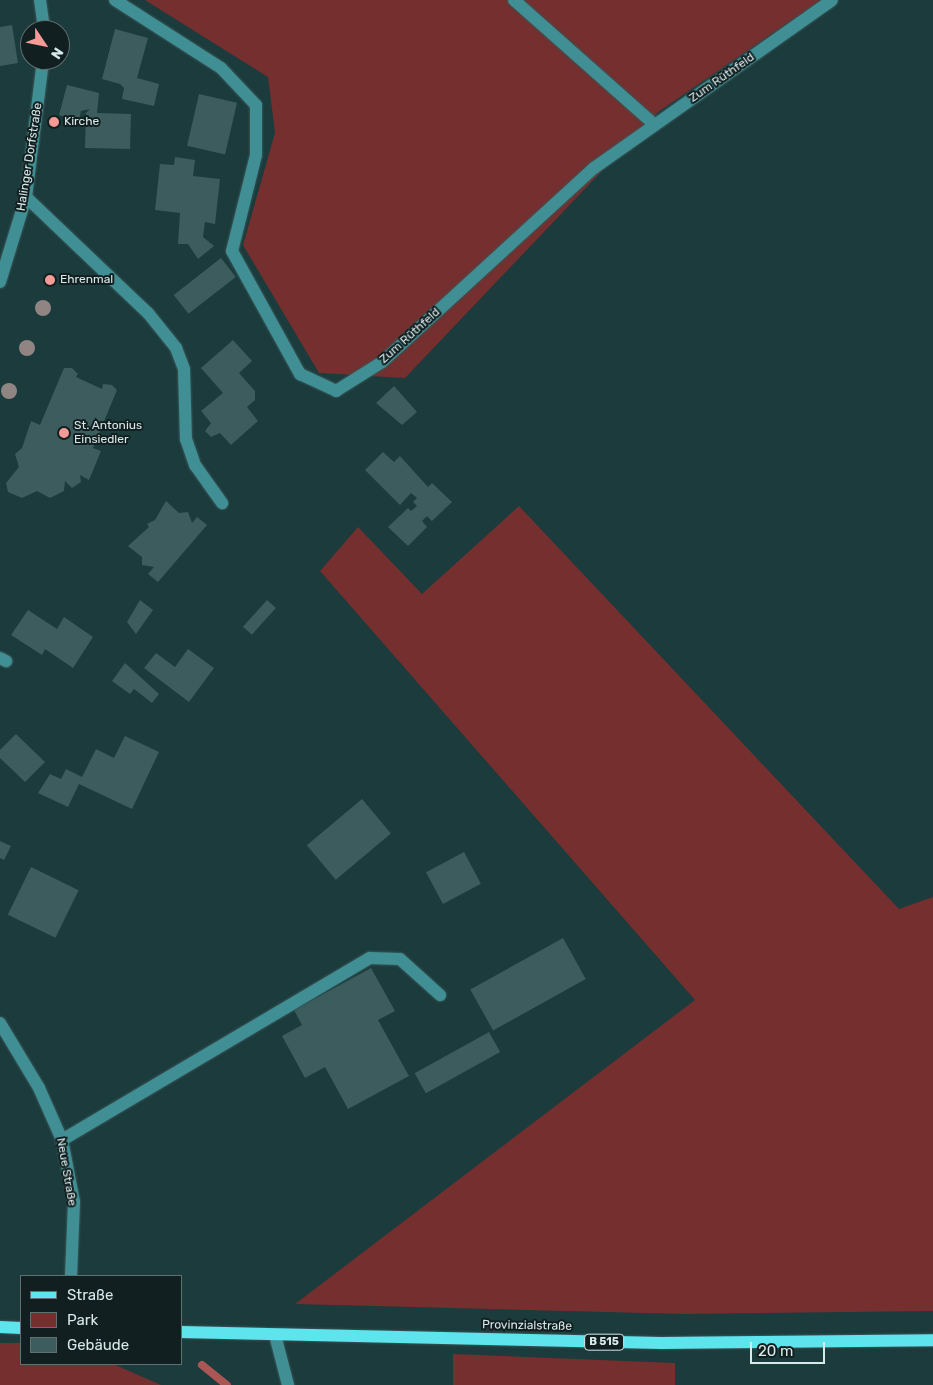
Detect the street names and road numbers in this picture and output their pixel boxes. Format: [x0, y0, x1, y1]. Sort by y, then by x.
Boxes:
street label: Zum Rüthfeld [687, 50, 757, 106]
street label: Halinger Dorfstraße [14, 102, 46, 212]
street label: Zum Rüthfeld [377, 305, 443, 367]
street label: Neue Straße [53, 1137, 79, 1207]
street label: Provinzialstraße [482, 1318, 572, 1334]
road number: B 515 [584, 1334, 624, 1350]

